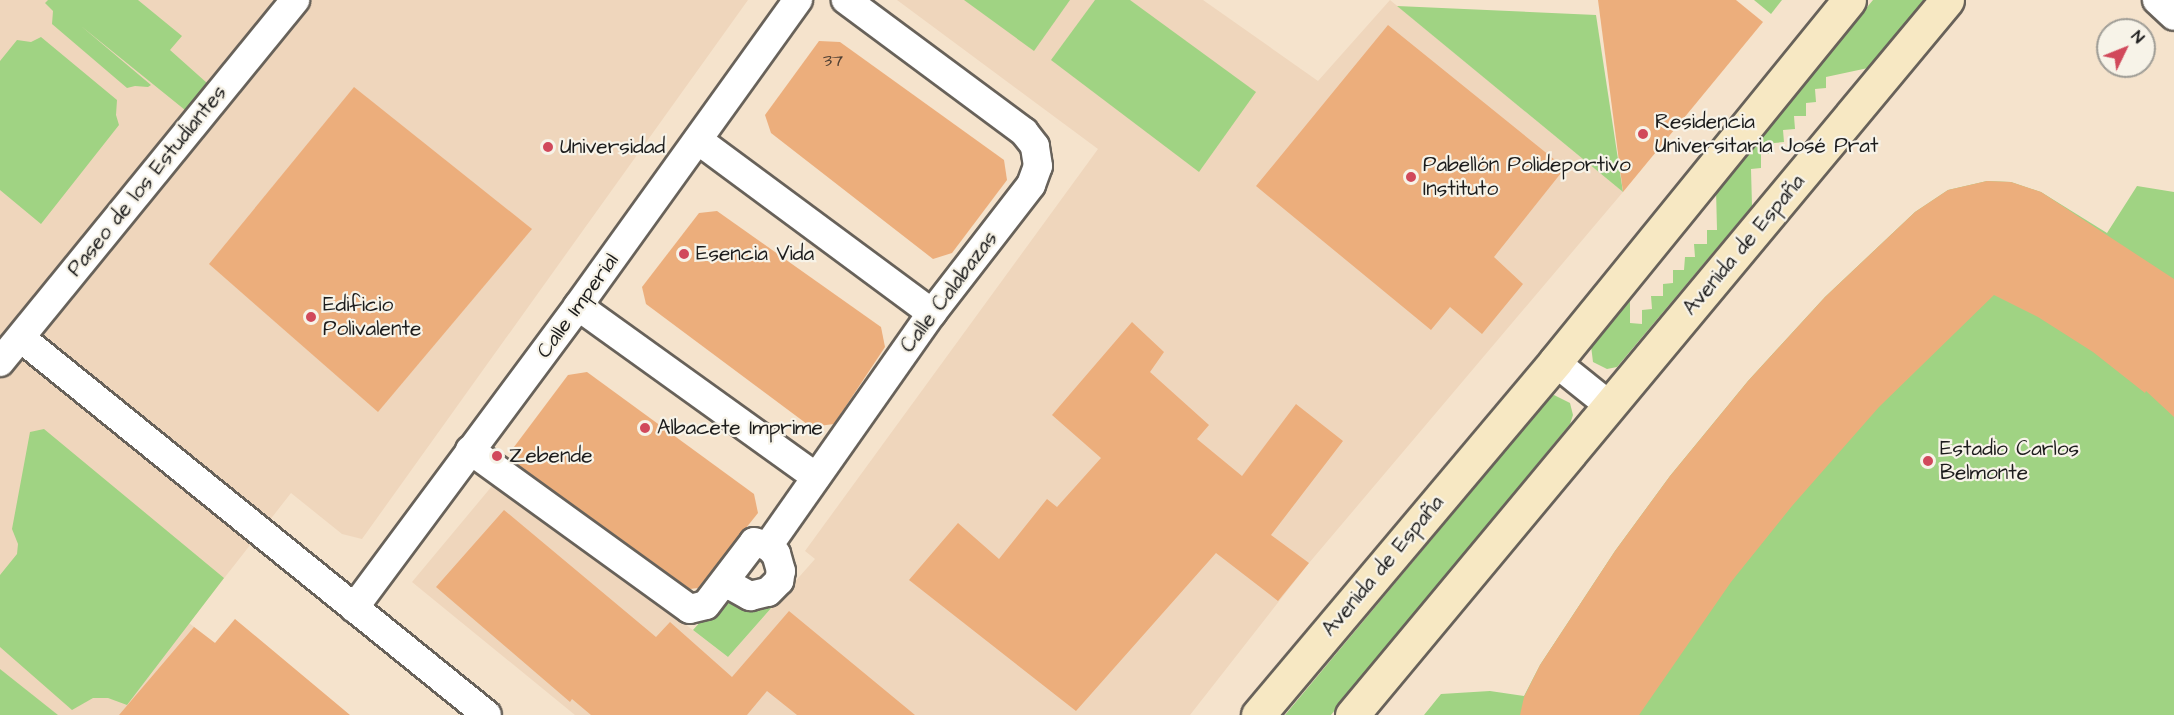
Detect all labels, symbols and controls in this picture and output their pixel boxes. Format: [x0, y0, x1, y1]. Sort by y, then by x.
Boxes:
north arrow [2096, 18, 2156, 78]
text: N [2126, 26, 2149, 48]
house number: 37 [823, 50, 843, 72]
street label: Paseo de los Estudiantes [62, 80, 232, 282]
place label: Residencia Universitaria José Prat [1655, 109, 1878, 159]
marker: Residencia Universitaria José Prat [1636, 127, 1650, 141]
place label: Universidad [560, 134, 665, 160]
marker: Universidad [541, 140, 555, 154]
place label: Pabellón Polideportivo Instituto [1423, 152, 1631, 202]
street label: Avenida de España [1678, 169, 1810, 321]
marker: Pabellón Polideportivo Instituto [1404, 170, 1418, 184]
street label: Calle Calabazas [895, 226, 1003, 358]
place label: Esencia Vida [696, 241, 814, 267]
marker: Esencia Vida [677, 247, 691, 261]
street label: Calle Imperial [532, 249, 624, 363]
place label: Edificio Polivalente [323, 292, 421, 342]
marker: Edificio Polivalente [304, 310, 318, 324]
place label: Albacete Imprime [657, 415, 823, 441]
marker: Albacete Imprime [638, 421, 652, 435]
place label: Estadio Carlos Belmonte [1940, 436, 2079, 486]
place label: Zebende [509, 443, 593, 469]
marker: Zebende [490, 449, 504, 463]
marker: Estadio Carlos Belmonte [1921, 454, 1935, 468]
street label: Avenida de España [1317, 490, 1449, 642]

